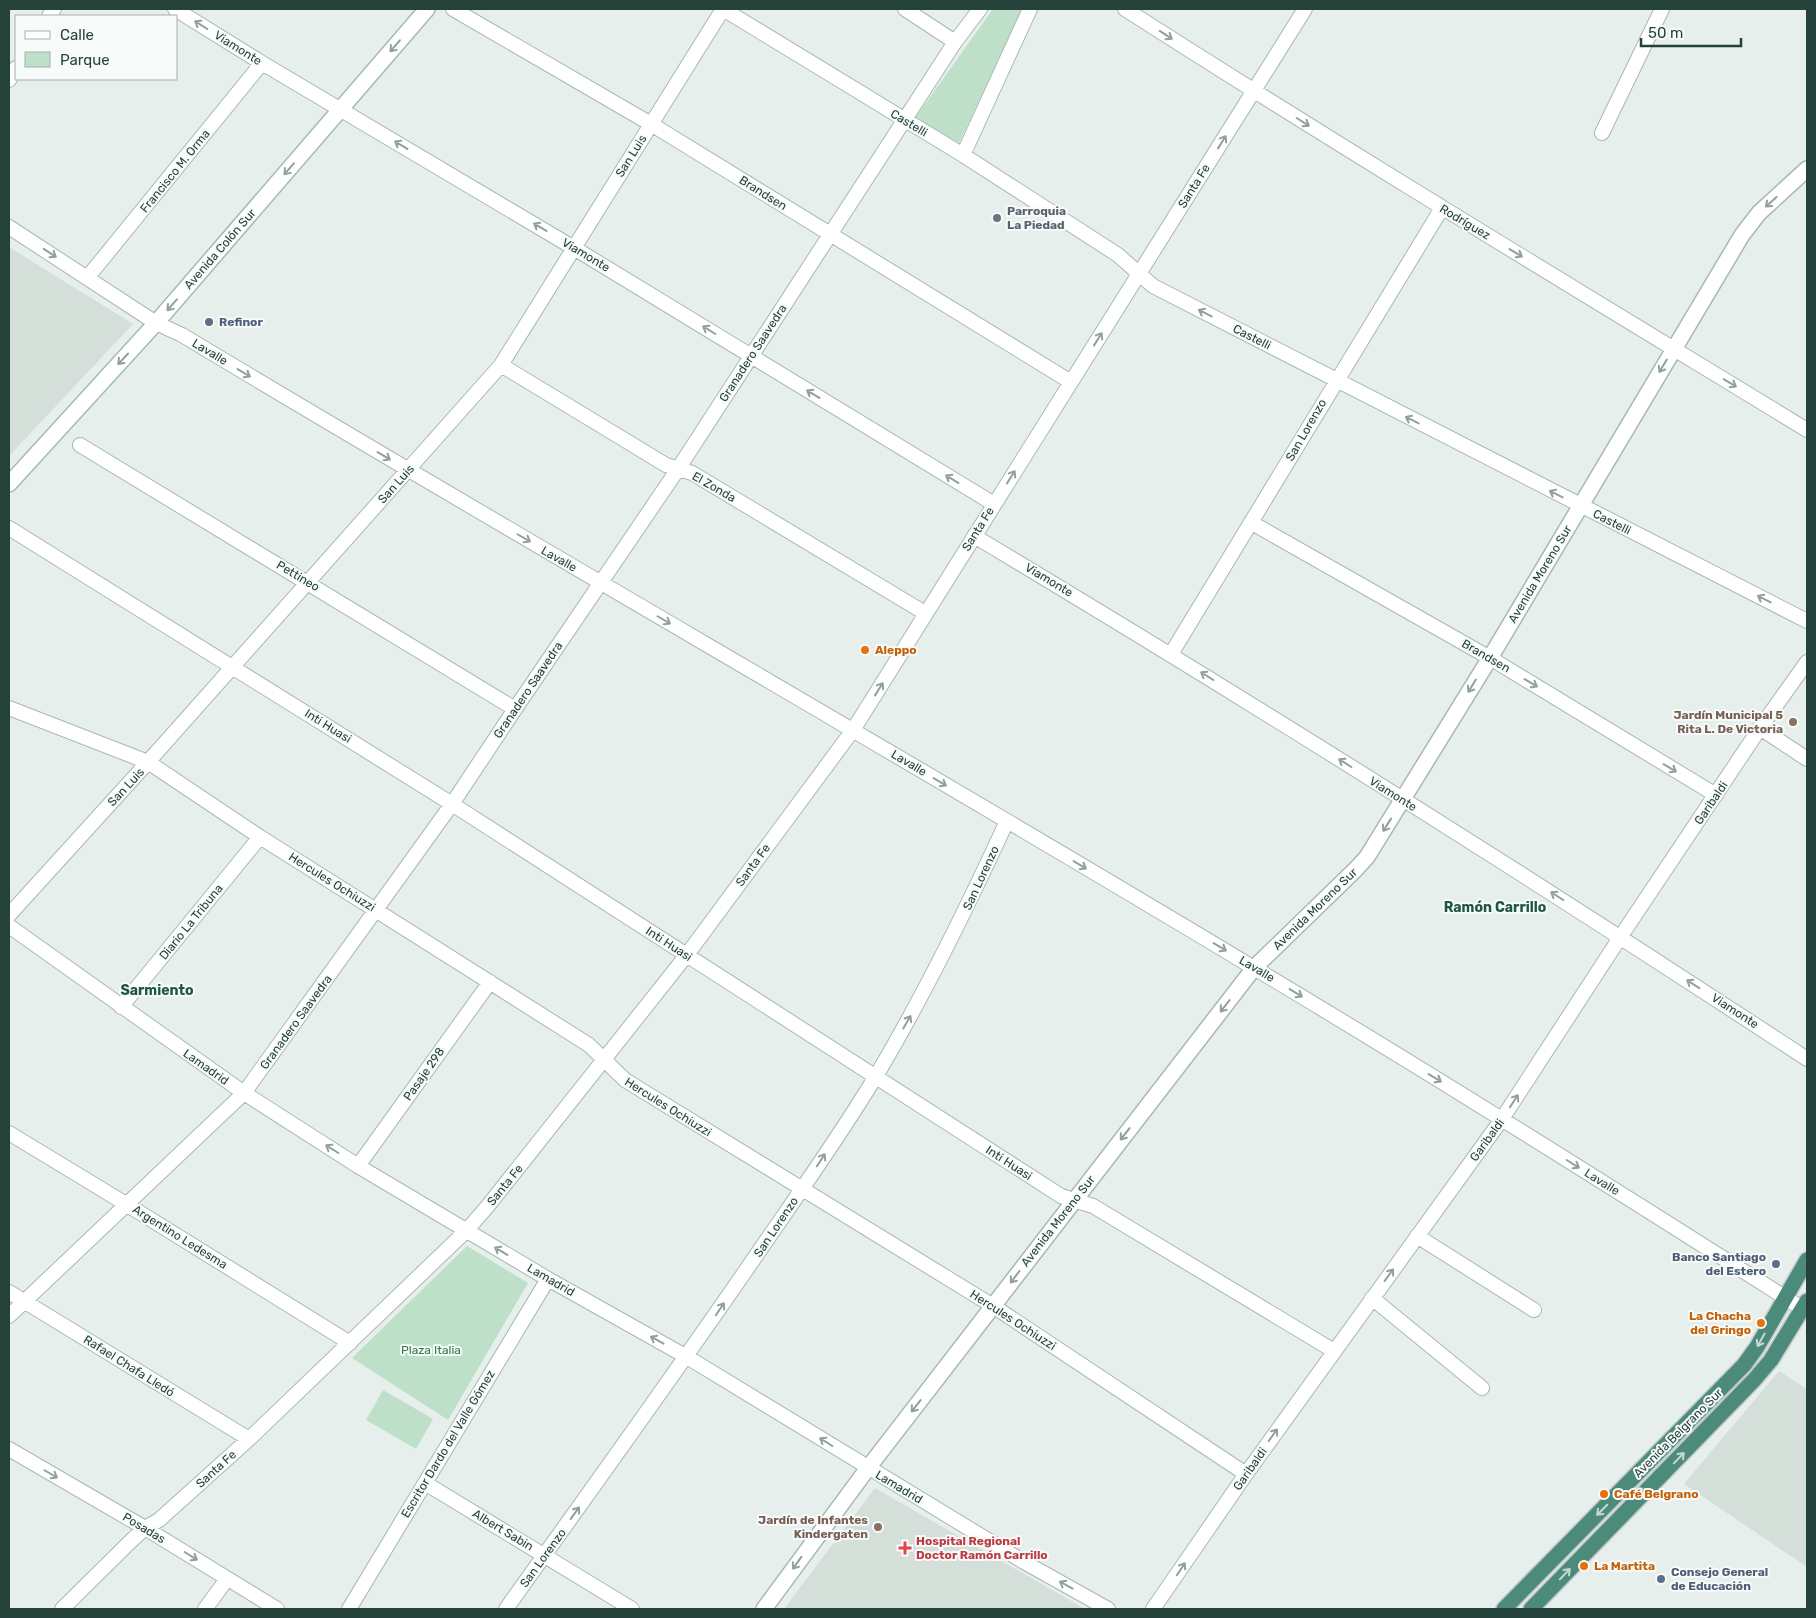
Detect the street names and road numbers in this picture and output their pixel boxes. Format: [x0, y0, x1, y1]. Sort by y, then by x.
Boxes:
street label: Viamonte [212, 28, 265, 68]
street label: Castelli [888, 106, 930, 140]
street label: Francisco M. Orma [137, 127, 213, 215]
street label: San Luis [613, 132, 649, 180]
street label: Santa Fe [1175, 161, 1213, 211]
street label: Brandsen [737, 173, 789, 213]
street label: Rodríguez [1437, 201, 1493, 243]
street label: Avenida Colón Sur [181, 206, 259, 292]
street label: Viamonte [559, 235, 613, 275]
street label: Granadero Saavedra [716, 302, 790, 404]
street label: Castelli [1231, 321, 1273, 353]
street label: Lavalle [190, 336, 230, 368]
street label: San Lorenzo [1283, 396, 1329, 463]
street label: San Luis [375, 462, 417, 506]
street label: El Zonda [690, 469, 738, 505]
street label: Santa Fe [959, 504, 997, 554]
street label: Castelli [1591, 506, 1633, 538]
street label: Avenida Moreno Sur [1505, 522, 1575, 625]
street label: Lavalle [539, 543, 580, 575]
street label: Pettineo [274, 558, 322, 594]
street label: Viamonte [1022, 560, 1076, 600]
street label: Brandsen [1459, 637, 1513, 675]
street label: Granadero Saavedra [491, 639, 565, 741]
street label: Inti Huasi [302, 706, 354, 746]
street label: Lavalle [889, 747, 929, 779]
street label: San Luis [105, 765, 147, 809]
street label: Viamonte [1367, 774, 1420, 814]
street label: Garibaldi [1692, 779, 1731, 827]
street label: Santa Fe [733, 841, 773, 889]
street label: San Lorenzo [960, 844, 1002, 912]
street label: Hercules Ochiuzzi [286, 850, 378, 914]
street label: Avenida Moreno Sur [1270, 865, 1360, 953]
street label: Diario La Tribuna [156, 882, 226, 962]
street label: Inti Huasi [643, 924, 695, 964]
street label: Lavalle [1237, 953, 1277, 985]
street label: Granadero Saavedra [257, 972, 335, 1072]
street label: Viamonte [1709, 991, 1761, 1032]
street label: Pasaje 298 [401, 1045, 447, 1103]
street label: Lamadrid [181, 1046, 231, 1088]
street label: Hercules Ochiuzzi [622, 1075, 714, 1139]
street label: Garibaldi [1467, 1116, 1507, 1164]
street label: Inti Huasi [983, 1143, 1035, 1183]
street label: Santa Fe [484, 1161, 526, 1208]
street label: Lavalle [1582, 1166, 1622, 1198]
street label: Avenida Moreno Sur [1018, 1172, 1098, 1269]
street label: San Lorenzo [751, 1194, 801, 1260]
street label: Argentino Ledesma [130, 1202, 230, 1272]
street label: Lamadrid [525, 1261, 577, 1299]
street label: Hercules Ochiuzzi [967, 1287, 1059, 1353]
street label: Rafael Chafa Lledó [81, 1332, 177, 1400]
street label: Escritor Dardo del Valle Gómez [398, 1368, 498, 1520]
street label: Avenida Belgrano Sur [1631, 1385, 1726, 1480]
street label: Garibaldi [1230, 1445, 1270, 1493]
street label: Santa Fe [193, 1447, 239, 1491]
street label: Lamadrid [873, 1468, 925, 1506]
street label: Albert Sabin [470, 1506, 536, 1554]
street label: Posadas [120, 1510, 168, 1546]
street label: San Lorenzo [517, 1526, 569, 1590]

